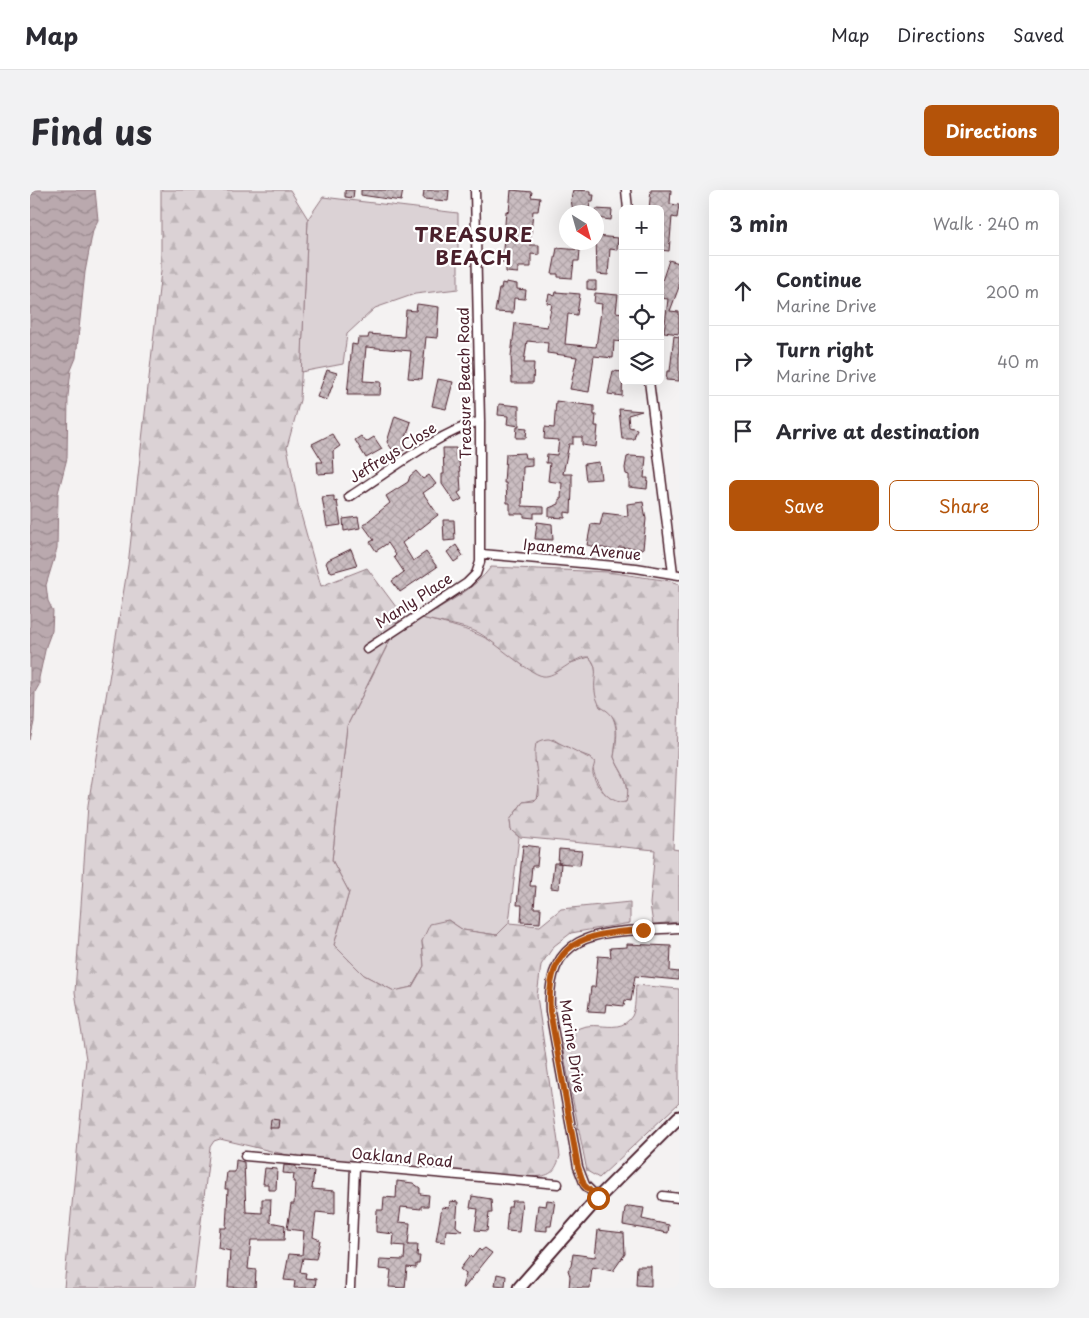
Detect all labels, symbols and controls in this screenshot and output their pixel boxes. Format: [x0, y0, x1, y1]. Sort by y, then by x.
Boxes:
text: Map [25, 17, 78, 53]
text: Map [831, 21, 869, 48]
text: Directions [897, 21, 985, 48]
text: Saved [1013, 21, 1064, 48]
text: Find us [30, 104, 152, 157]
button: Directions [924, 105, 1059, 156]
north arrow [559, 205, 604, 250]
map controls [619, 205, 664, 385]
button: + [619, 205, 664, 250]
text: 3 min [729, 207, 788, 239]
text: Walk · 240 m [933, 211, 1039, 235]
district label: TREASURE BEACH [415, 219, 533, 272]
button: − [619, 250, 664, 295]
text: Continue [776, 265, 862, 293]
icon: ahead [729, 277, 757, 305]
text: 200 m [986, 279, 1039, 303]
text: Marine Drive [776, 293, 877, 317]
button: locate [619, 295, 664, 340]
street label: Treasure Beach Road [451, 307, 476, 459]
text: Turn right [776, 335, 874, 363]
button: layers [619, 340, 664, 385]
icon: right [729, 347, 757, 375]
text: 40 m [997, 349, 1039, 373]
text: Marine Drive [776, 363, 877, 387]
street label: Jeffreys Close [344, 416, 440, 488]
icon: arrive [729, 417, 757, 445]
text: Arrive at destination [776, 417, 980, 445]
button: Save [729, 480, 879, 531]
button: Share [889, 480, 1039, 531]
street label: Ipanema Avenue [522, 532, 642, 565]
street label: Manly Place [370, 566, 456, 633]
route end [632, 919, 655, 942]
street label: Marine Drive [555, 997, 592, 1094]
street label: Oakland Road [351, 1141, 454, 1172]
route start [587, 1187, 610, 1210]

